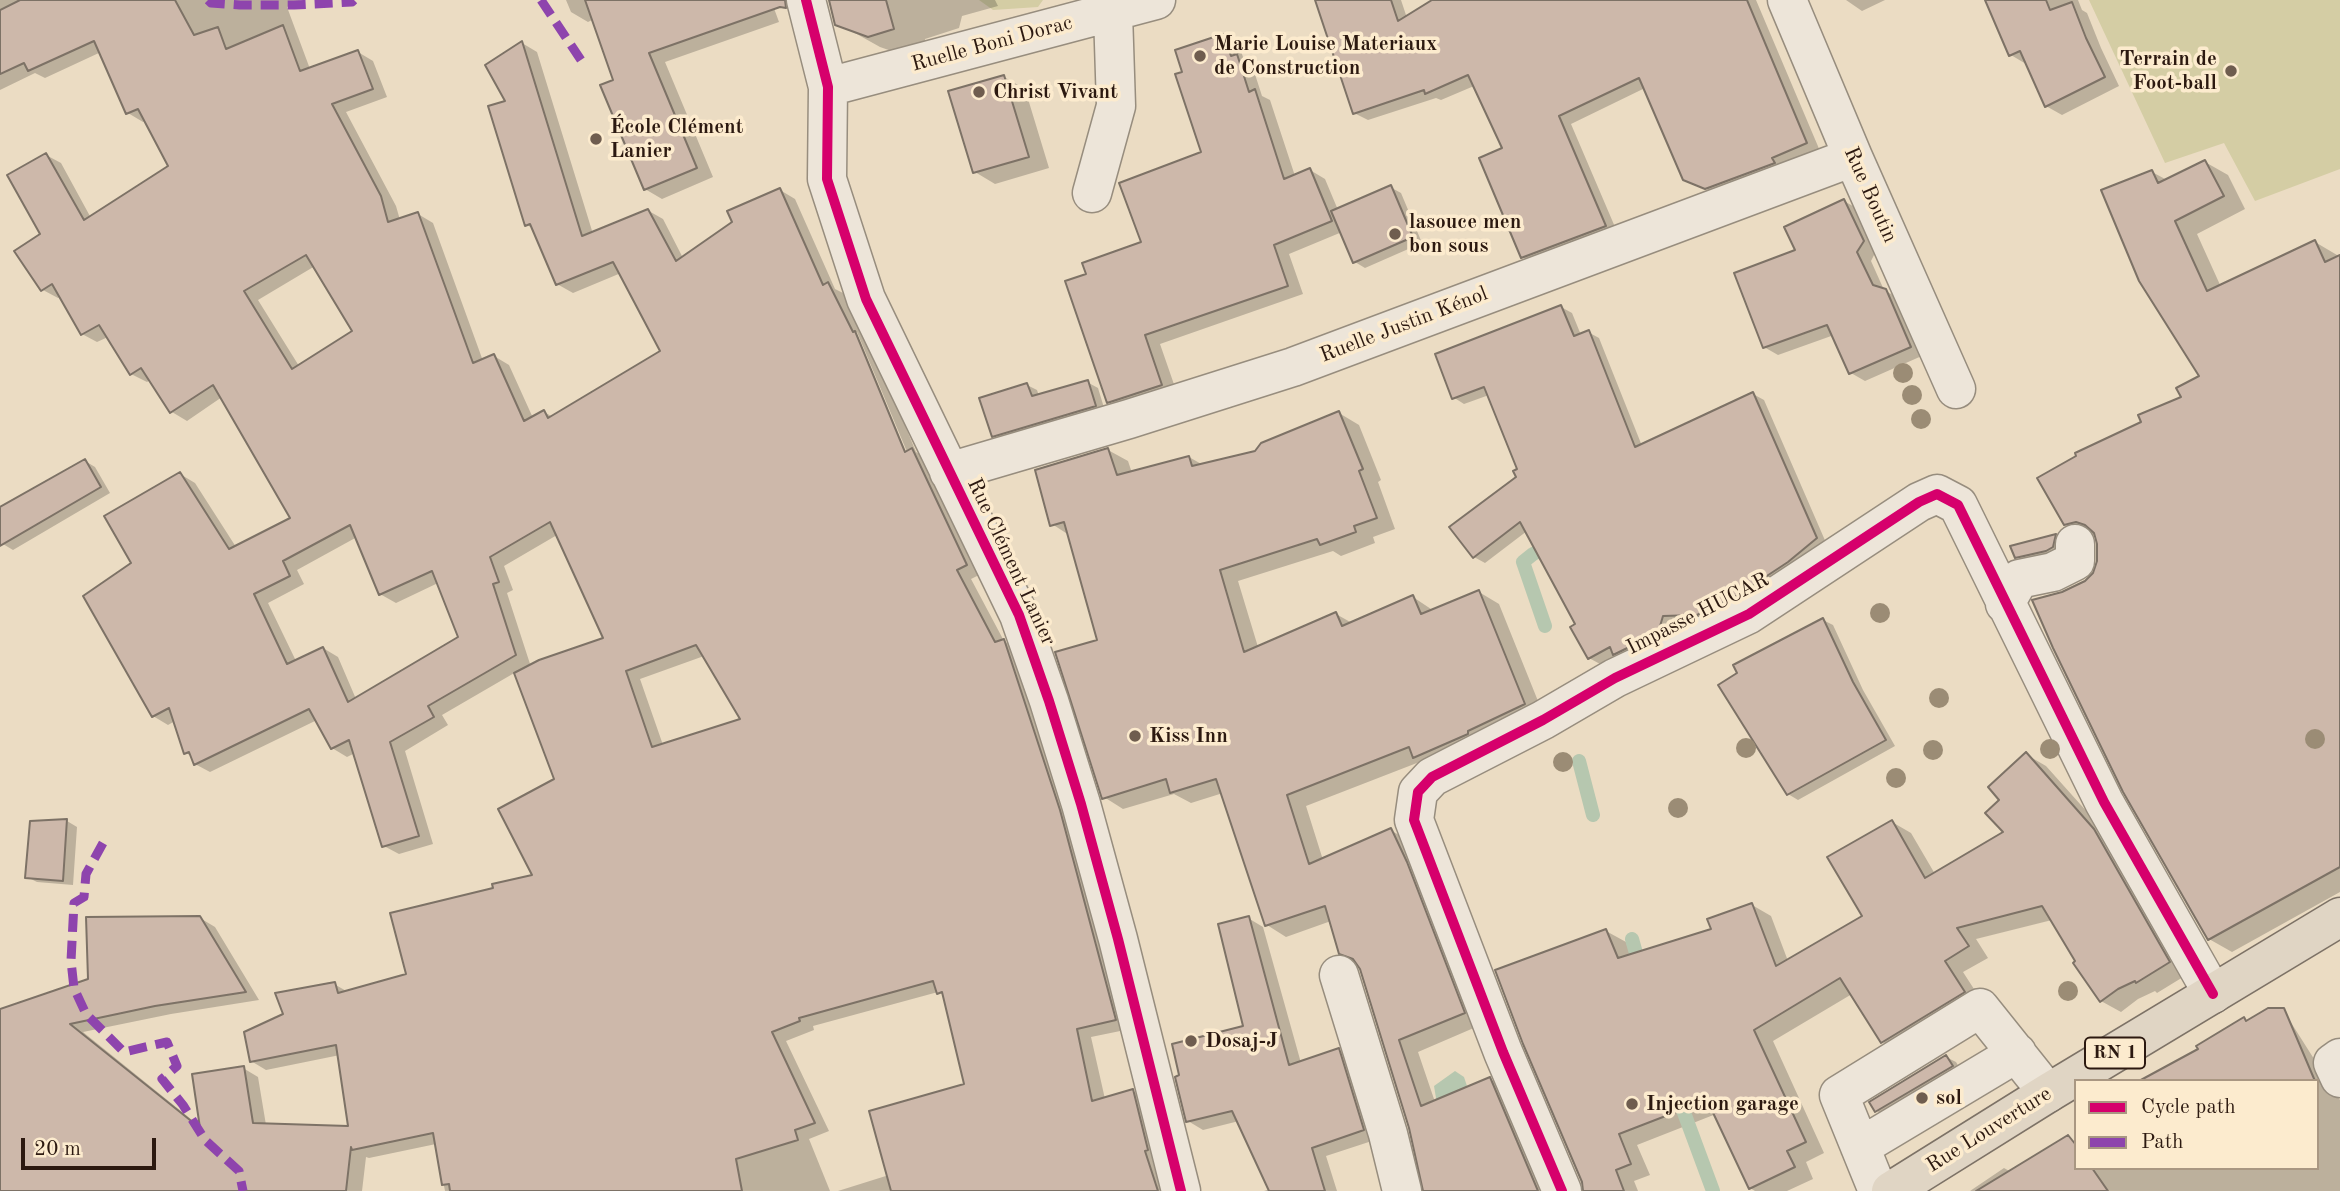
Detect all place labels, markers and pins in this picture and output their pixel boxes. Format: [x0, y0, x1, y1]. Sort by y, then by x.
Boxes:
place label: Marie Louise Materiaux de Construction [1214, 31, 1437, 81]
place label: Terrain de Foot-ball [2120, 46, 2217, 96]
marker: Marie Louise Materiaux de Construction [1192, 48, 1208, 64]
marker: Terrain de Foot-ball [2223, 63, 2239, 79]
place label: Christ Vivant [993, 79, 1118, 105]
marker: Christ Vivant [971, 84, 987, 100]
place label: École Clément Lanier [610, 114, 743, 164]
marker: École Clément Lanier [588, 131, 604, 147]
place label: lasouce men bon sous [1409, 209, 1521, 259]
marker: lasouce men bon sous [1387, 226, 1403, 242]
place label: Kiss Inn [1149, 723, 1228, 749]
marker: Kiss Inn [1127, 728, 1143, 744]
place label: Dosaj-J [1205, 1028, 1278, 1054]
marker: Dosaj-J [1183, 1033, 1199, 1049]
place label: sol [1936, 1085, 1962, 1111]
marker: sol [1914, 1090, 1930, 1106]
place label: Injection garage [1646, 1091, 1799, 1117]
marker: Injection garage [1624, 1096, 1640, 1112]

